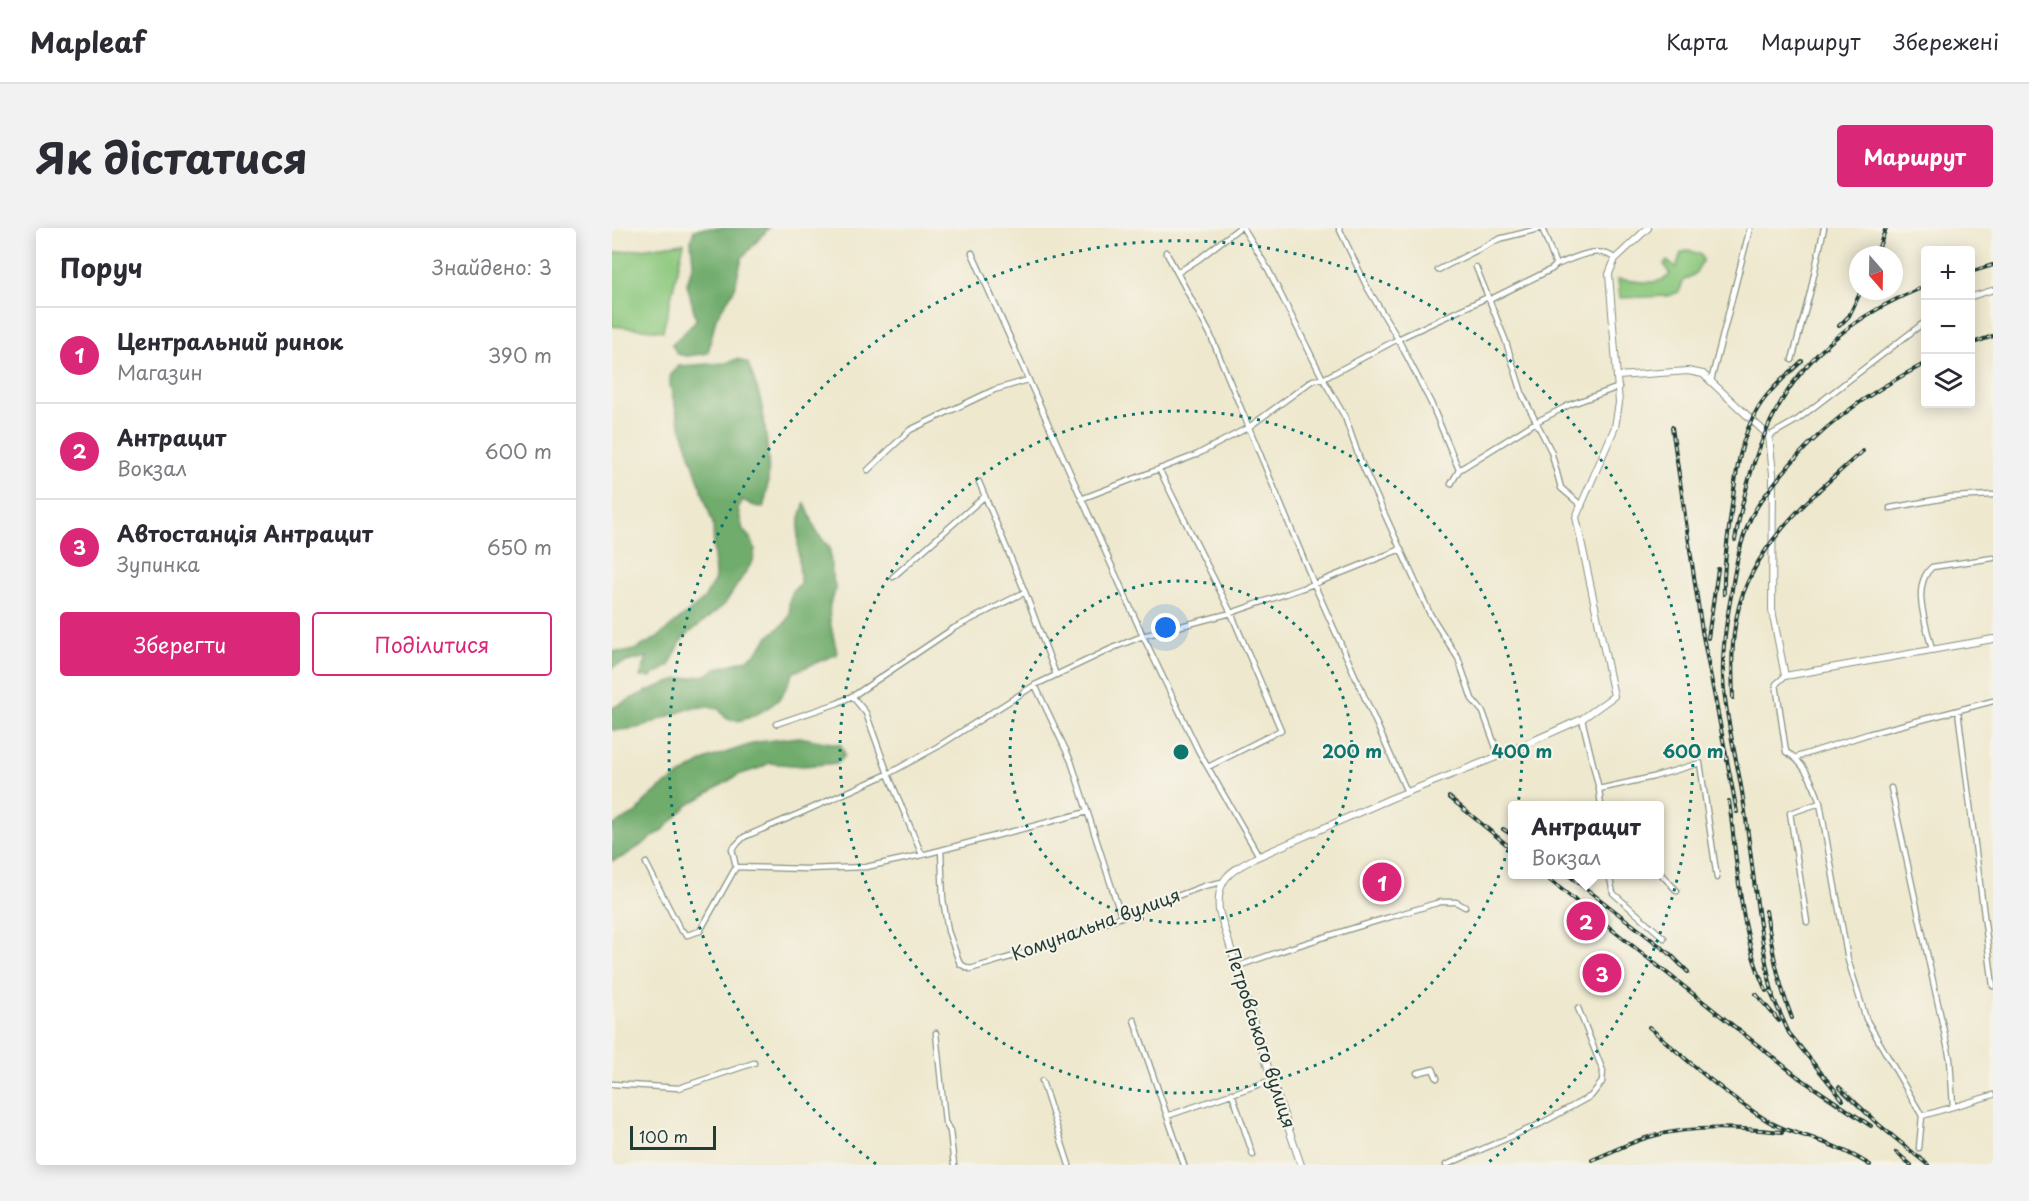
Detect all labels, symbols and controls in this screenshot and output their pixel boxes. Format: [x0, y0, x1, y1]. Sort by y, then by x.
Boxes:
text: Mapleaf [30, 20, 146, 63]
text: Карта [1666, 25, 1728, 57]
text: Маршрут [1761, 25, 1860, 57]
text: Збережені [1893, 25, 1999, 57]
text: Як дістатися [36, 125, 308, 188]
button: Маршрут [1837, 125, 1993, 187]
north arrow [1849, 246, 1903, 300]
map controls [1921, 246, 1975, 408]
button: + [1921, 246, 1975, 300]
text: Поруч [60, 248, 143, 287]
text: Знайдено: 3 [432, 252, 552, 282]
button: − [1921, 300, 1975, 354]
text: Центральний ринок [117, 324, 343, 357]
text: 1 [75, 340, 84, 370]
text: 390 m [488, 340, 552, 370]
button: layers [1921, 354, 1975, 408]
text: Магазин [117, 357, 203, 387]
text: Антрацит [117, 420, 226, 453]
text: 2 [72, 436, 87, 466]
text: 600 m [484, 436, 552, 466]
text: Вокзал [117, 453, 187, 483]
text: Автостанція Антрацит [117, 516, 373, 549]
text: 3 [73, 532, 86, 562]
text: 650 m [487, 532, 552, 562]
text: Зупинка [117, 549, 200, 579]
button: Зберегти [60, 612, 300, 676]
button: Поділитися [312, 612, 552, 676]
your location [1151, 613, 1180, 642]
text: 200 m [1322, 737, 1382, 764]
text: 400 m [1492, 737, 1552, 764]
text: 600 m [1662, 737, 1724, 764]
centre of rings [1171, 742, 1191, 762]
popup [1508, 801, 1664, 879]
text: Антрацит [1531, 809, 1641, 842]
text: Вокзал [1531, 842, 1601, 872]
pin: 1 [1362, 860, 1402, 904]
street label: Комунальна вулиця [1007, 880, 1184, 967]
pin: 2 [1566, 898, 1606, 944]
street label: Петровського вулиця [1219, 944, 1303, 1131]
pin: 3 [1582, 950, 1622, 996]
scale bar [630, 1123, 716, 1150]
text: 100 m [639, 1124, 688, 1148]

